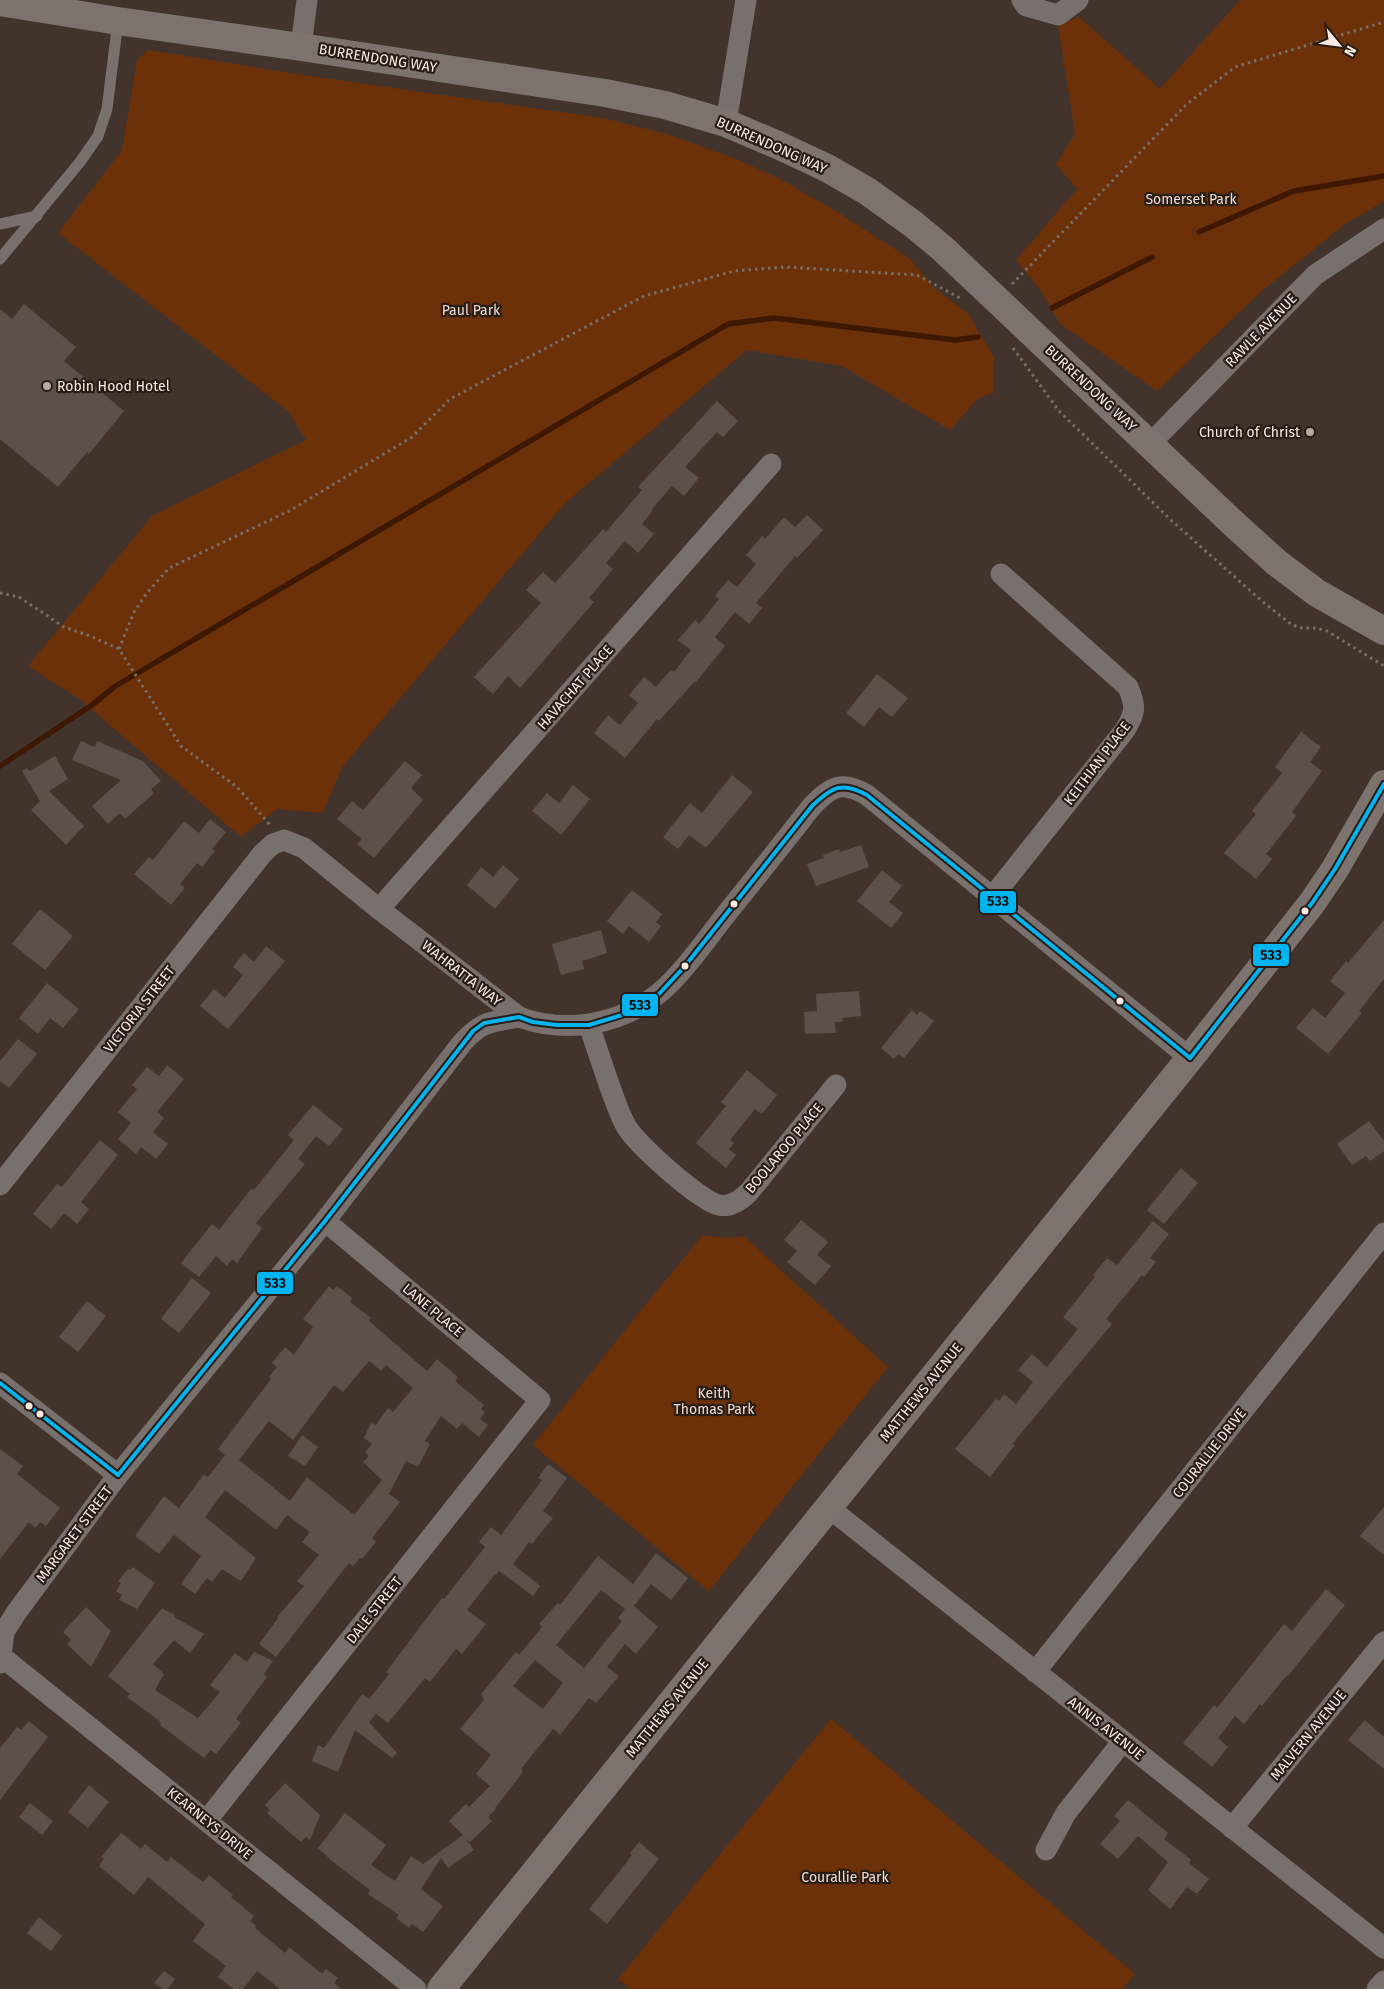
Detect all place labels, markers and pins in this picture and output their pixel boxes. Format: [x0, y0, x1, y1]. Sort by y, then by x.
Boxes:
place label: Robin Hood Hotel [57, 378, 170, 395]
marker: Robin Hood Hotel [41, 380, 53, 392]
place label: Church of Christ [1199, 424, 1301, 441]
marker: Church of Christ [1304, 426, 1316, 438]
unlabelled marker [729, 899, 739, 909]
unlabelled marker [1300, 906, 1310, 916]
unlabelled marker [680, 961, 690, 971]
unlabelled marker [1115, 996, 1125, 1006]
unlabelled marker [24, 1401, 34, 1411]
unlabelled marker [35, 1409, 45, 1419]

